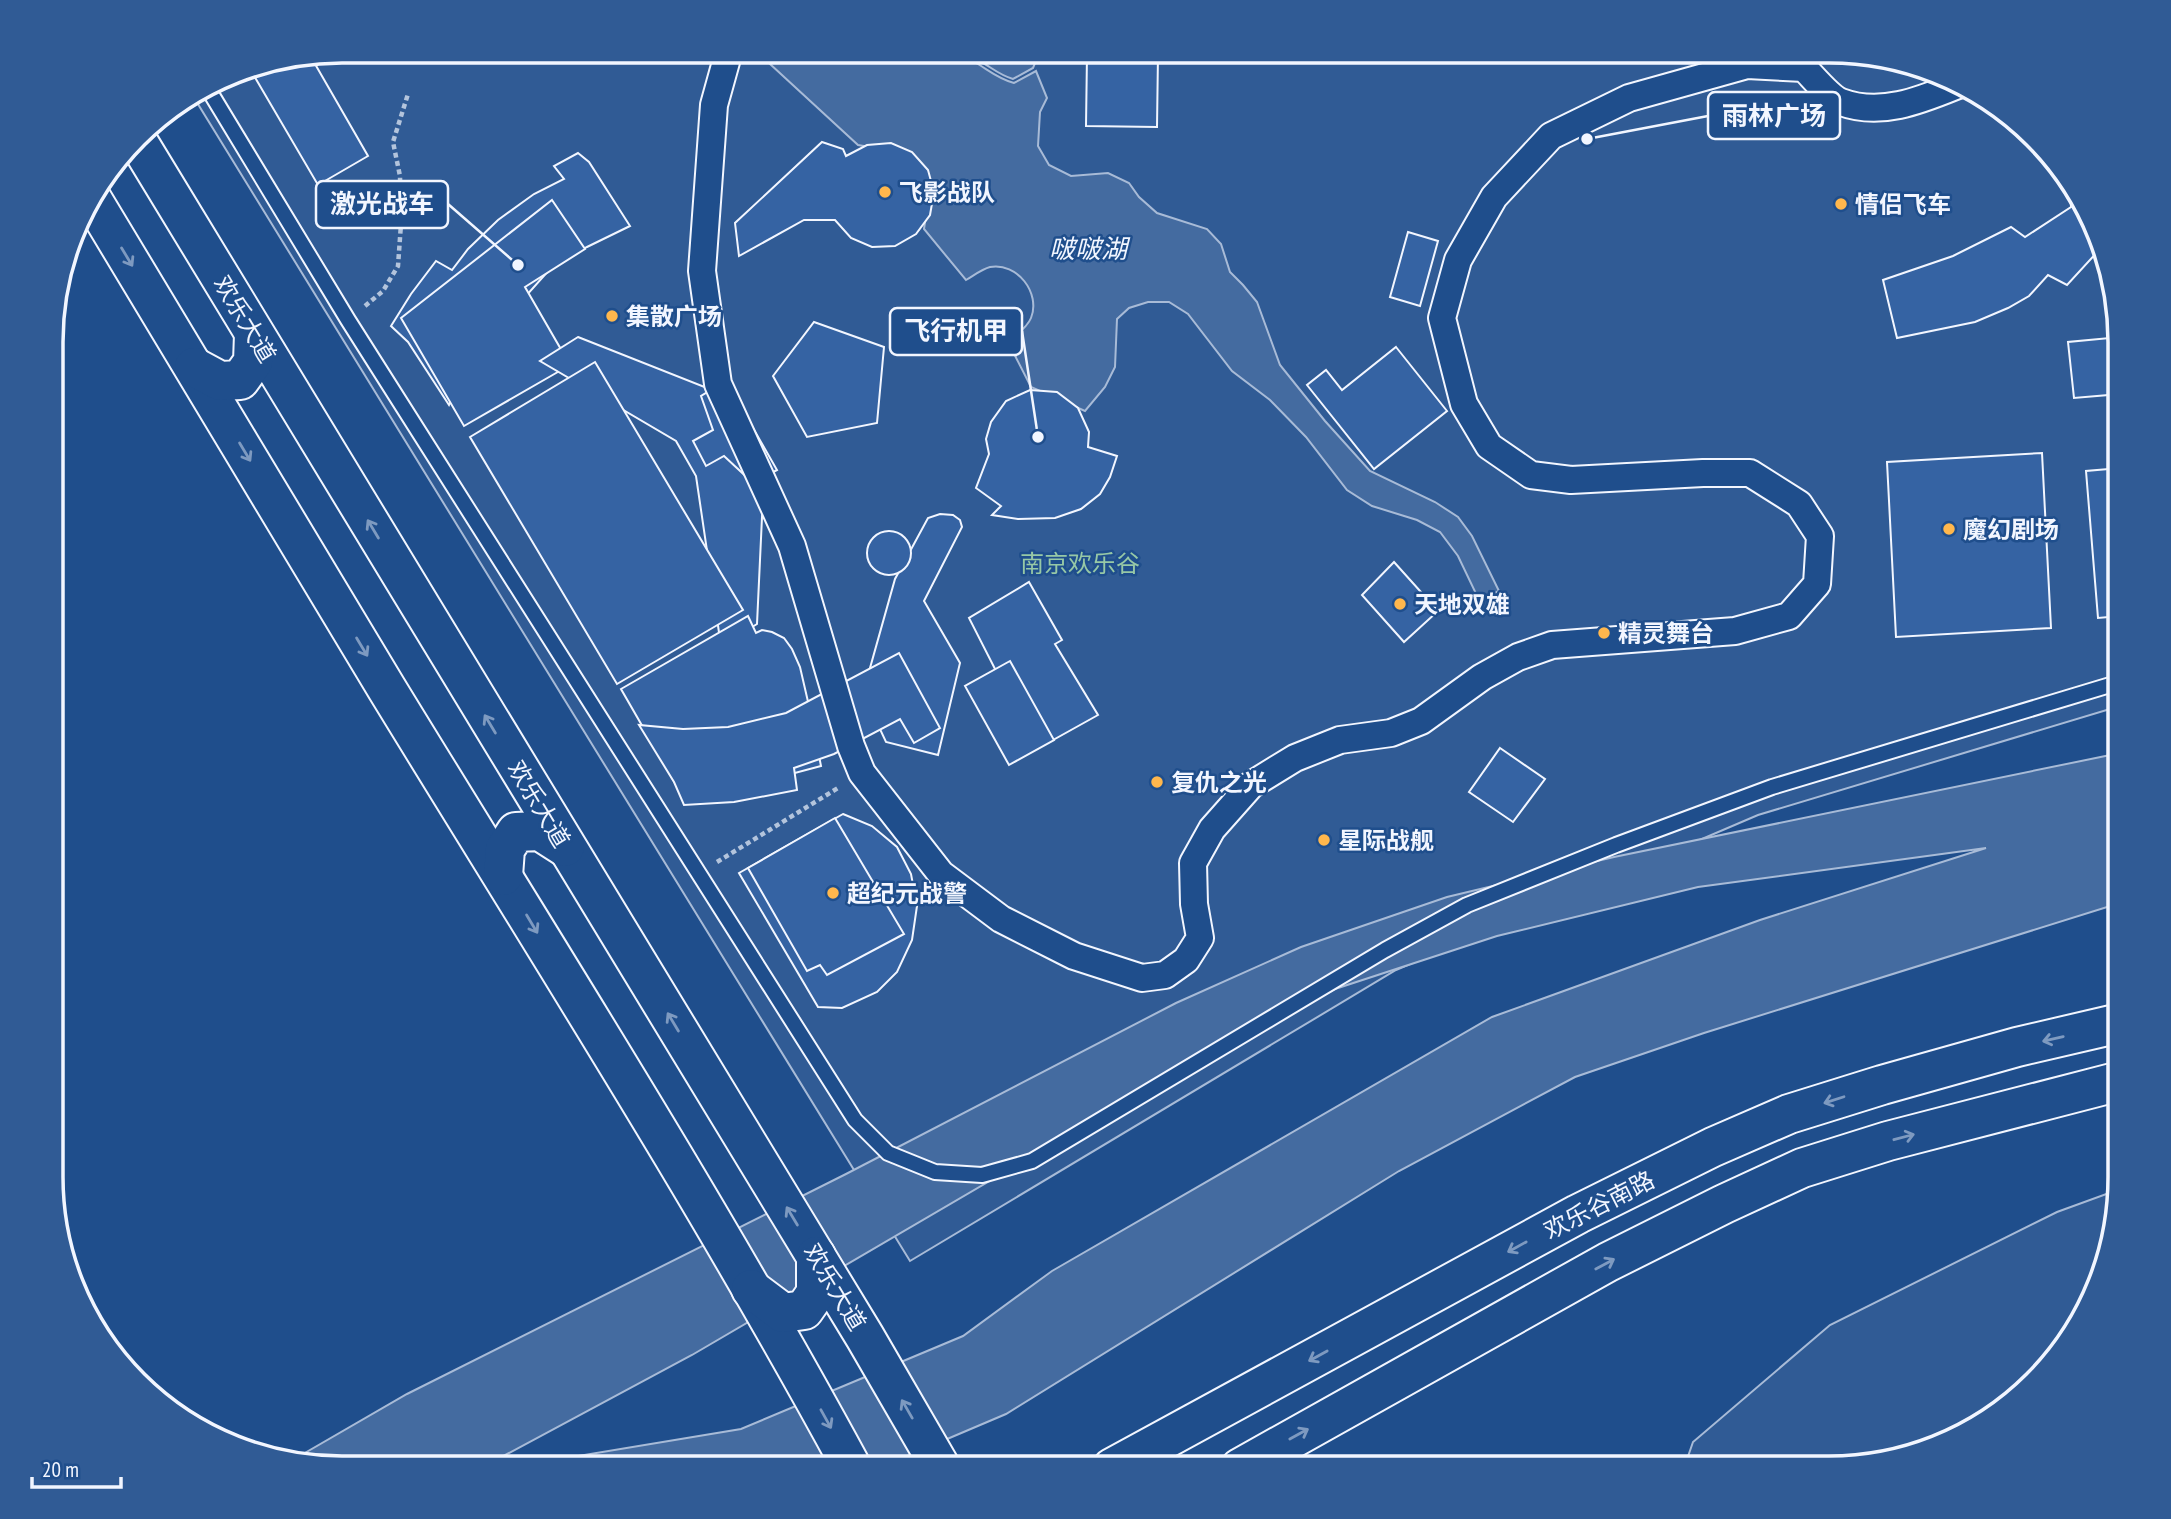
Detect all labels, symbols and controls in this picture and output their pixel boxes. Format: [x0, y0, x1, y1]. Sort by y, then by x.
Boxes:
callout: 雨林广场 [1708, 92, 1840, 139]
text: 雨林广场 [1722, 99, 1826, 132]
place label: 飞影战队 [899, 177, 995, 208]
callout: 激光战车 [316, 181, 448, 228]
marker: 飞影战队 [877, 184, 893, 200]
text: 激光战车 [330, 187, 434, 220]
place label: 情侣飞车 [1855, 189, 1951, 220]
marker: 情侣飞车 [1833, 196, 1849, 212]
water label: 啵啵湖 [1049, 232, 1131, 265]
one-way arrow [121, 246, 135, 266]
street label: 欢乐大道 [207, 270, 283, 368]
place label: 集散广场 [626, 301, 722, 332]
marker: 集散广场 [604, 308, 620, 324]
callout: 飞行机甲 [890, 308, 1022, 355]
text: 飞行机甲 [904, 314, 1008, 347]
one-way arrow [238, 441, 252, 461]
place label: 魔幻剧场 [1963, 514, 2059, 545]
one-way arrow [365, 519, 379, 539]
marker: 魔幻剧场 [1941, 521, 1957, 537]
park label: 南京欢乐谷 [1020, 548, 1140, 579]
place label: 天地双雄 [1414, 589, 1510, 620]
marker: 天地双雄 [1392, 596, 1408, 612]
place label: 精灵舞台 [1618, 618, 1714, 649]
marker: 精灵舞台 [1596, 625, 1612, 641]
one-way arrow [355, 636, 369, 656]
one-way arrow [483, 714, 497, 734]
street label: 欢乐大道 [501, 755, 577, 853]
place label: 复仇之光 [1171, 767, 1267, 798]
marker: 复仇之光 [1149, 774, 1165, 790]
place label: 星际战舰 [1338, 825, 1434, 856]
marker: 星际战舰 [1316, 832, 1332, 848]
place label: 超纪元战警 [847, 878, 967, 909]
marker: 超纪元战警 [825, 885, 841, 901]
one-way arrow [526, 914, 540, 934]
one-way arrow [666, 1013, 680, 1033]
one-way arrow [2042, 1033, 2065, 1046]
one-way arrow [1824, 1095, 1846, 1107]
one-way arrow [1892, 1130, 1915, 1143]
street label: 欢乐谷南路 [1539, 1164, 1659, 1246]
one-way arrow [784, 1207, 798, 1227]
street label: 欢乐大道 [797, 1238, 873, 1336]
one-way arrow [1508, 1240, 1528, 1254]
one-way arrow [1594, 1256, 1615, 1270]
one-way arrow [1308, 1349, 1328, 1363]
one-way arrow [900, 1399, 914, 1419]
one-way arrow [819, 1409, 833, 1429]
one-way arrow [1289, 1427, 1309, 1441]
scale bar [32, 1446, 121, 1490]
text: 20 m [42, 1456, 79, 1483]

